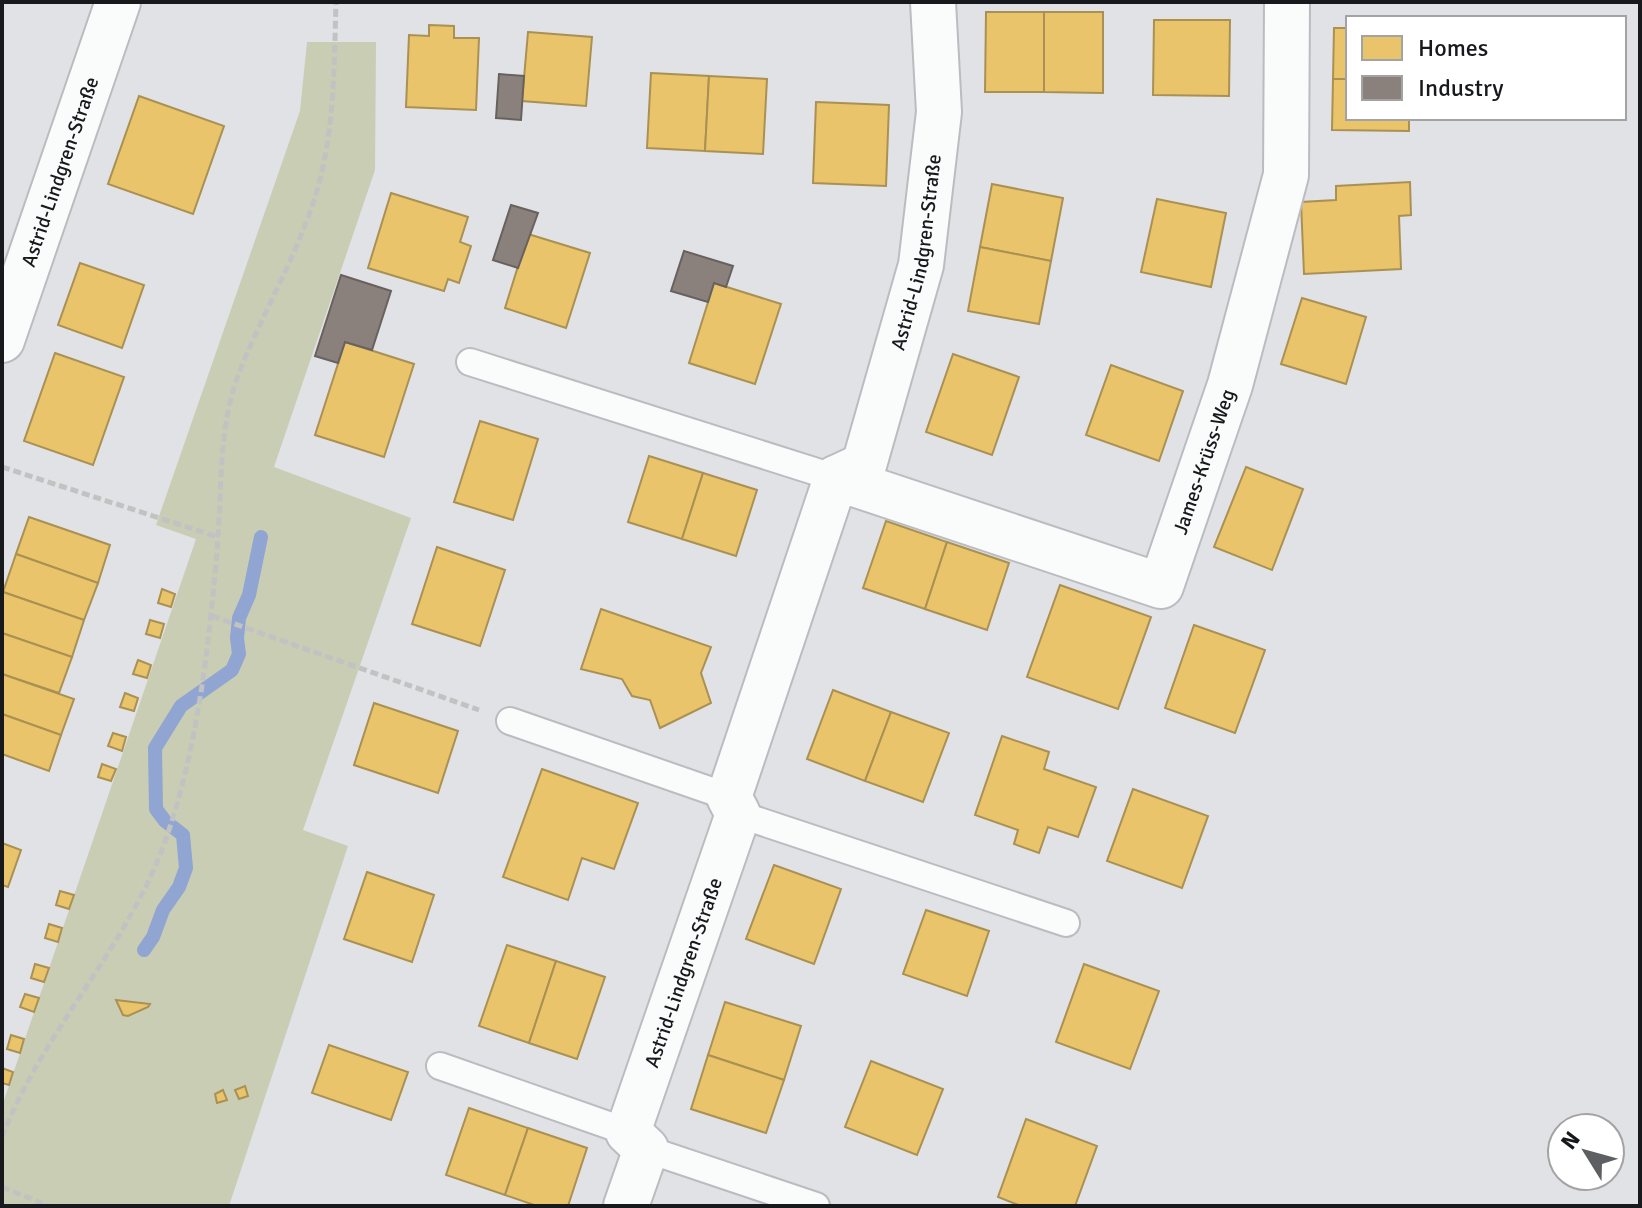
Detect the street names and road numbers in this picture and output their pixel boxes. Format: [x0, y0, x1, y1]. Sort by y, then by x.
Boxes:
street label: Astrid-Lindgren-Straße [16, 73, 104, 270]
street label: Astrid-Lindgren-Straße [885, 153, 947, 353]
street label: James-Krüss-Weg [1168, 386, 1241, 538]
street label: Astrid-Lindgren-Straße [639, 874, 728, 1071]

